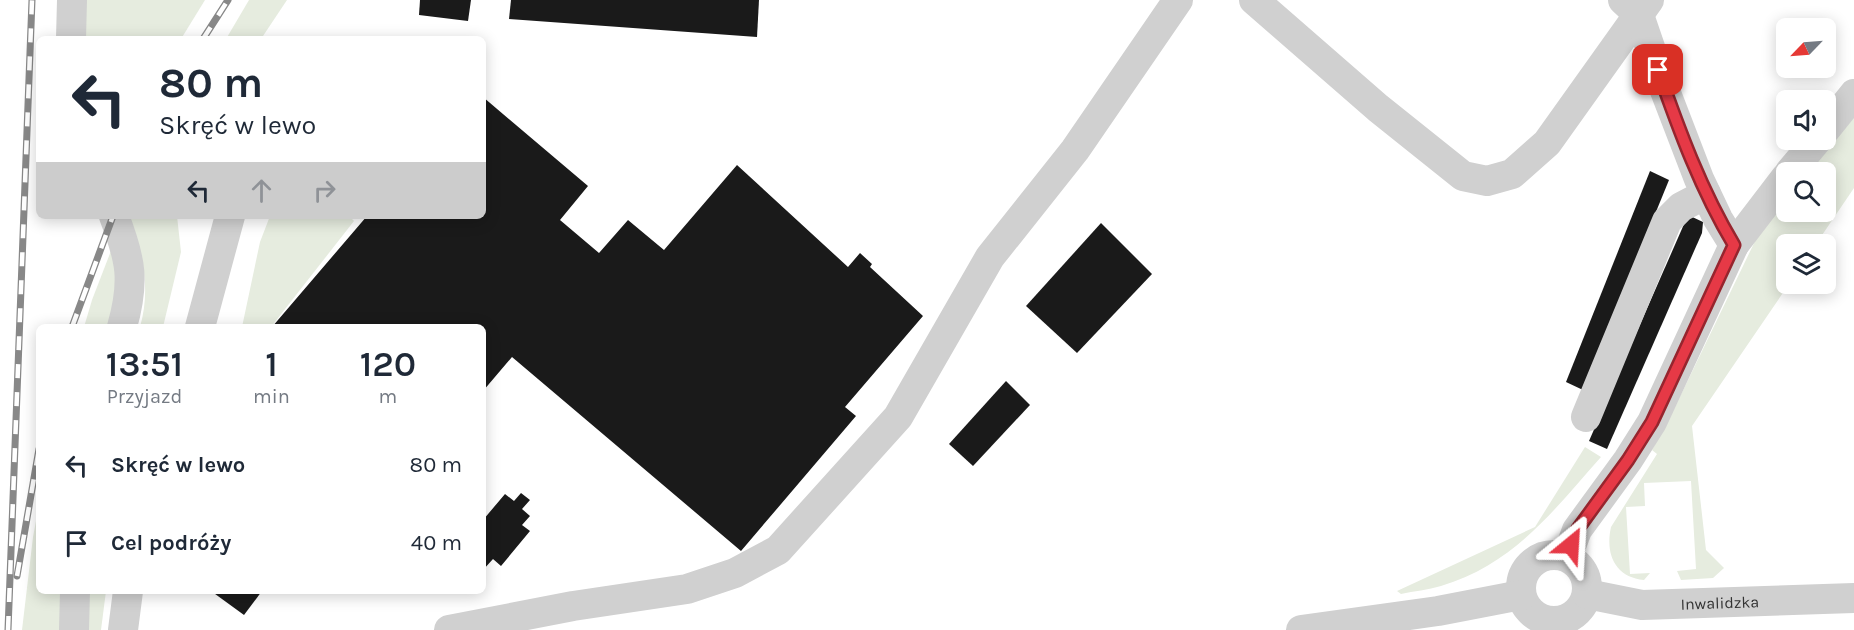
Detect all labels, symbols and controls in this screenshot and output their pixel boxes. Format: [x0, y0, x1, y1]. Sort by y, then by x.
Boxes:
north arrow [1776, 18, 1836, 78]
map controls [1776, 18, 1836, 294]
pin [1632, 44, 1683, 95]
icon: arrive [1641, 53, 1674, 86]
text: 80 m [159, 58, 263, 108]
icon: left [60, 60, 138, 138]
button: sound [1776, 90, 1836, 150]
text: Skręć w lewo [159, 109, 316, 141]
button: search [1776, 162, 1836, 222]
icon: left [182, 174, 215, 207]
icon: ahead [245, 174, 278, 207]
icon: right [308, 174, 341, 207]
button: layers [1776, 234, 1836, 294]
text: 13:51 [106, 343, 183, 385]
text: 1 [265, 343, 278, 385]
text: 120 [360, 343, 416, 385]
text: Przyjazd [107, 385, 182, 408]
text: min [253, 385, 290, 408]
text: m [379, 385, 397, 408]
icon: left [60, 449, 93, 482]
text: Skręć w lewo [111, 452, 245, 478]
text: 80 m [410, 452, 462, 478]
position arrow [1539, 513, 1603, 577]
icon: arrive [60, 527, 93, 560]
text: Cel podróży [111, 530, 231, 556]
text: 40 m [411, 530, 462, 556]
street label: Inwalidzka [1680, 592, 1760, 613]

